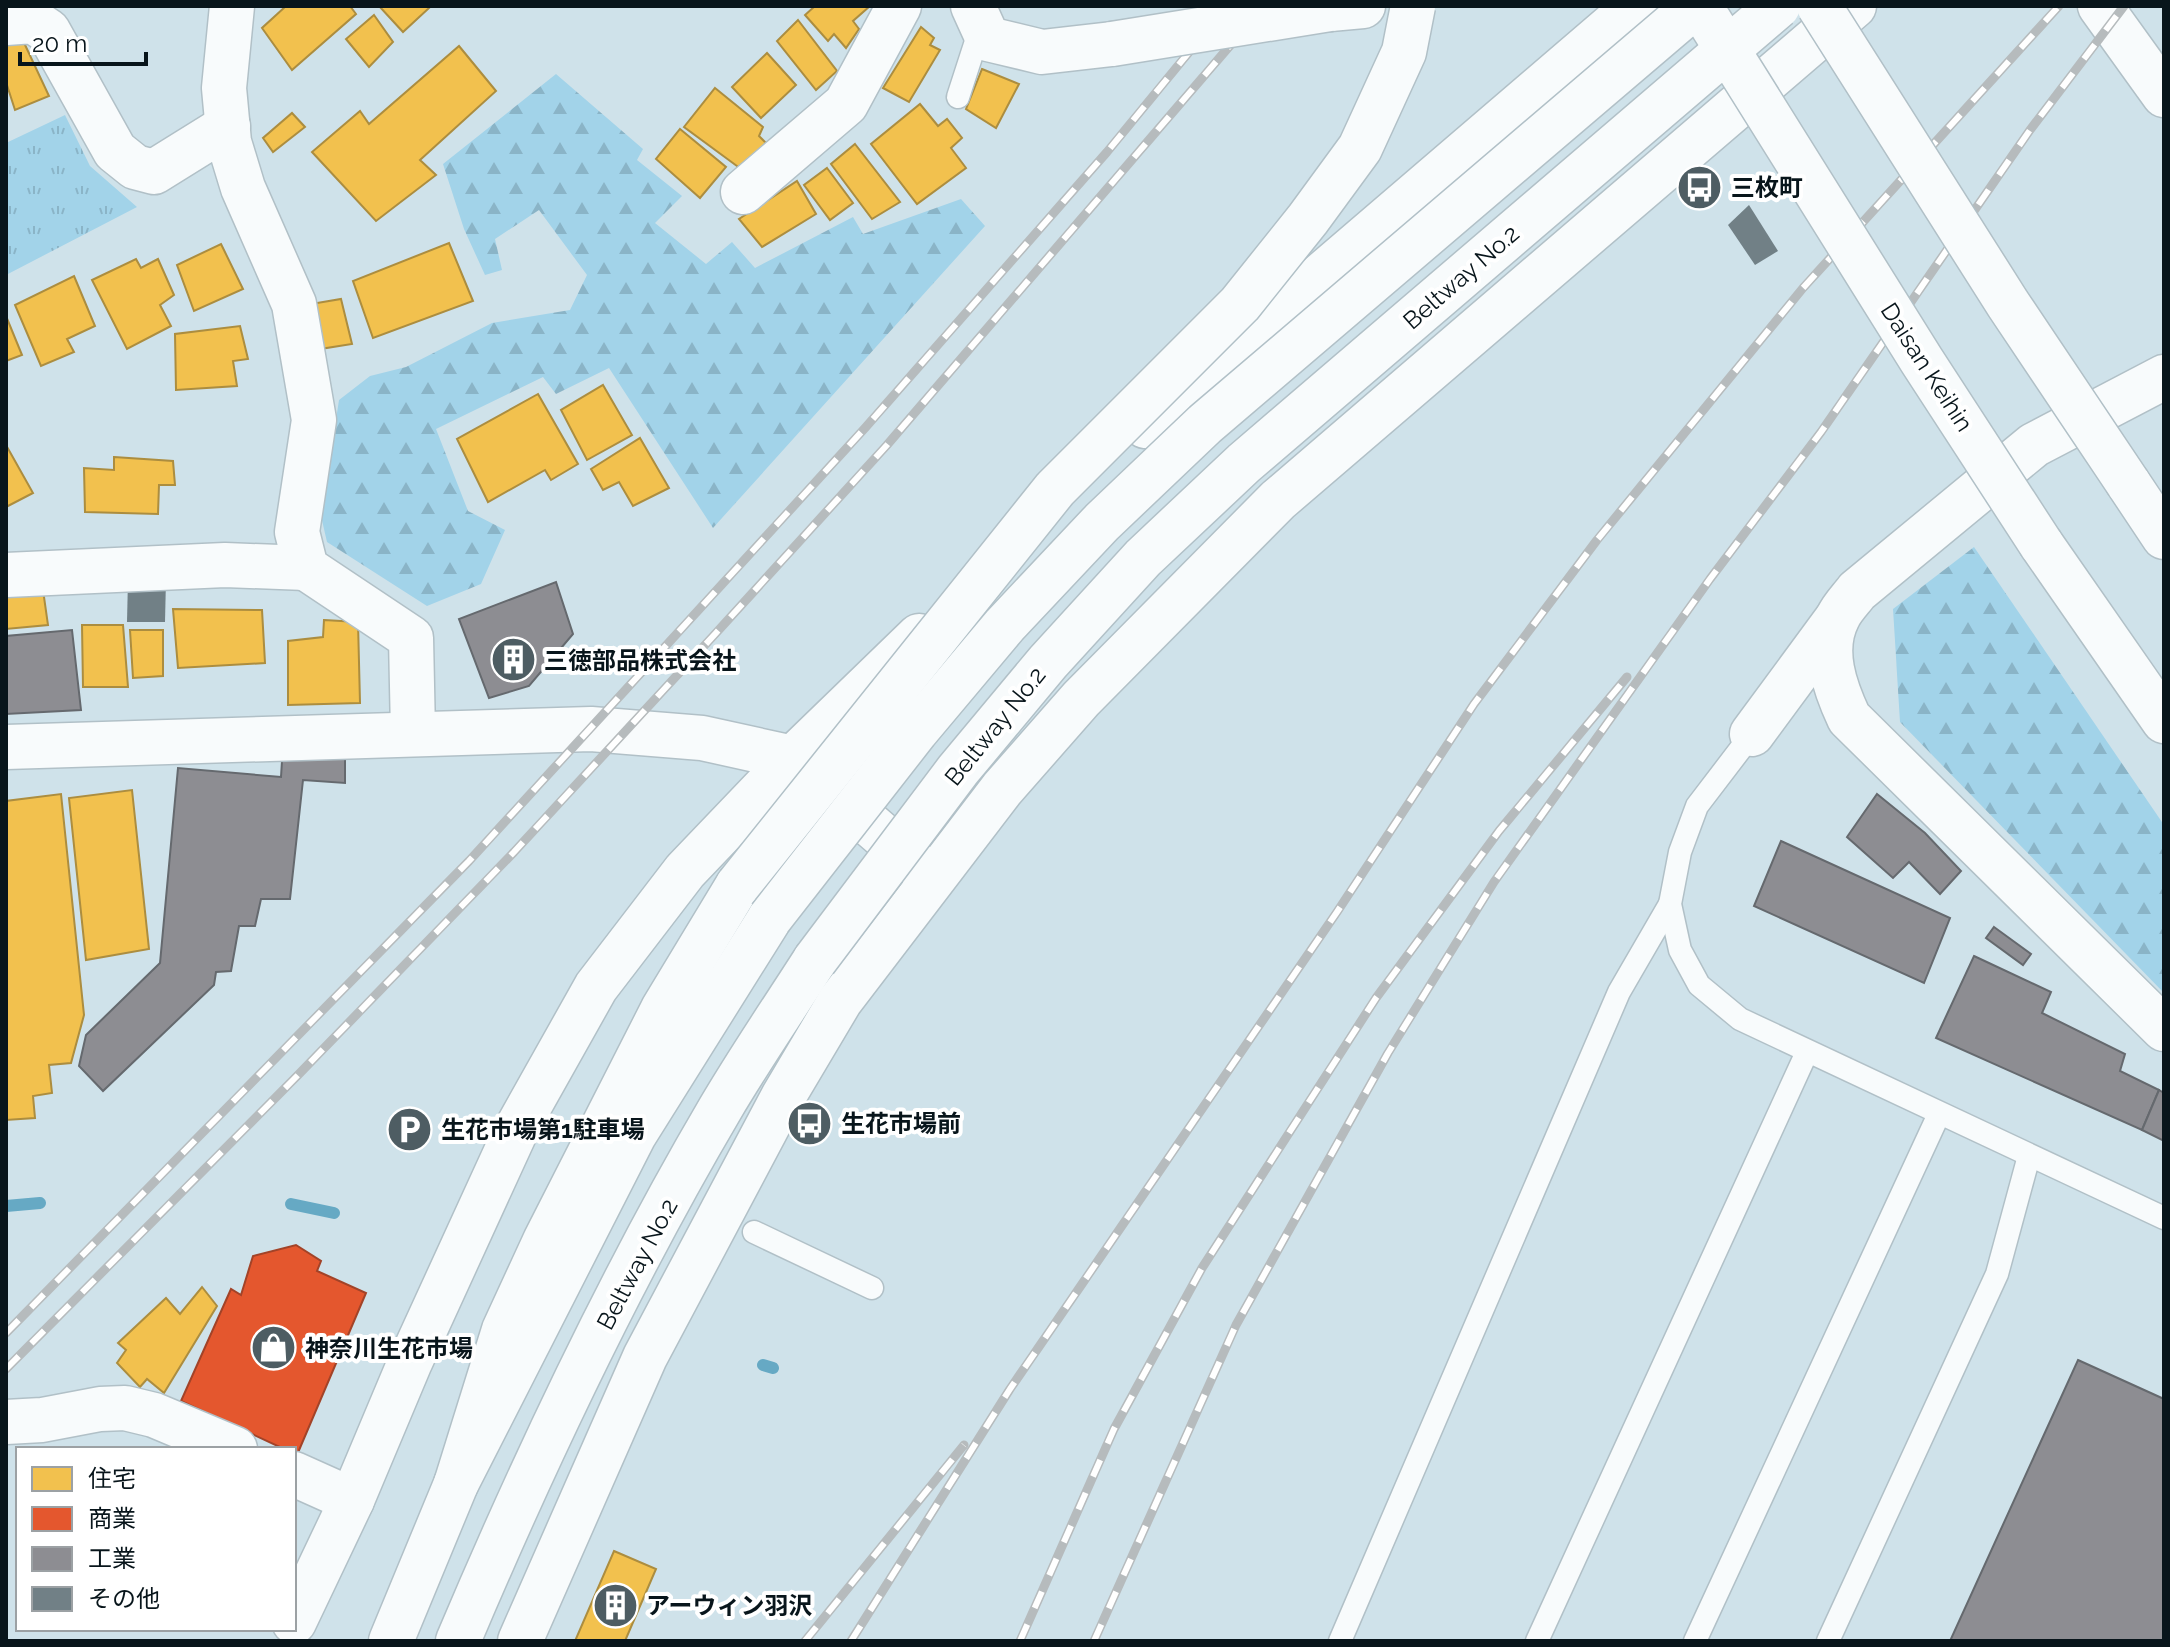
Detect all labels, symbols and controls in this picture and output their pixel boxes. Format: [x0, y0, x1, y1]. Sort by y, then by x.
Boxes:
scale bar [20, 16, 146, 66]
text: 20 m [32, 29, 87, 58]
bus stop icon: 三枚町 [1676, 163, 1724, 211]
place label: 三枚町 [1731, 173, 1803, 202]
street label: Beltway No.2 [1397, 219, 1525, 335]
street label: Daisan Keihin [1875, 297, 1979, 437]
building icon: 三徳部品株式会社 [489, 636, 537, 684]
place label: 三徳部品株式会社 [544, 646, 736, 675]
street label: Beltway No.2 [938, 661, 1052, 791]
bus stop icon: 生花市場前 [786, 1099, 834, 1147]
parking icon: 生花市場第1駐車場 [386, 1105, 434, 1153]
place label: 生花市場前 [841, 1109, 961, 1138]
place label: 生花市場第1駐車場 [441, 1115, 645, 1144]
street label: Beltway No.2 [590, 1194, 684, 1334]
shop icon: 神奈川生花市場 [250, 1324, 298, 1372]
place label: 神奈川生花市場 [305, 1334, 473, 1363]
legend [16, 1447, 296, 1631]
text: 住宅 [88, 1464, 136, 1493]
text: 商業 [88, 1504, 136, 1533]
text: 工業 [88, 1544, 136, 1573]
building icon: アーウィン羽沢 [591, 1581, 639, 1629]
text: その他 [88, 1584, 160, 1613]
place label: アーウィン羽沢 [646, 1591, 813, 1620]

